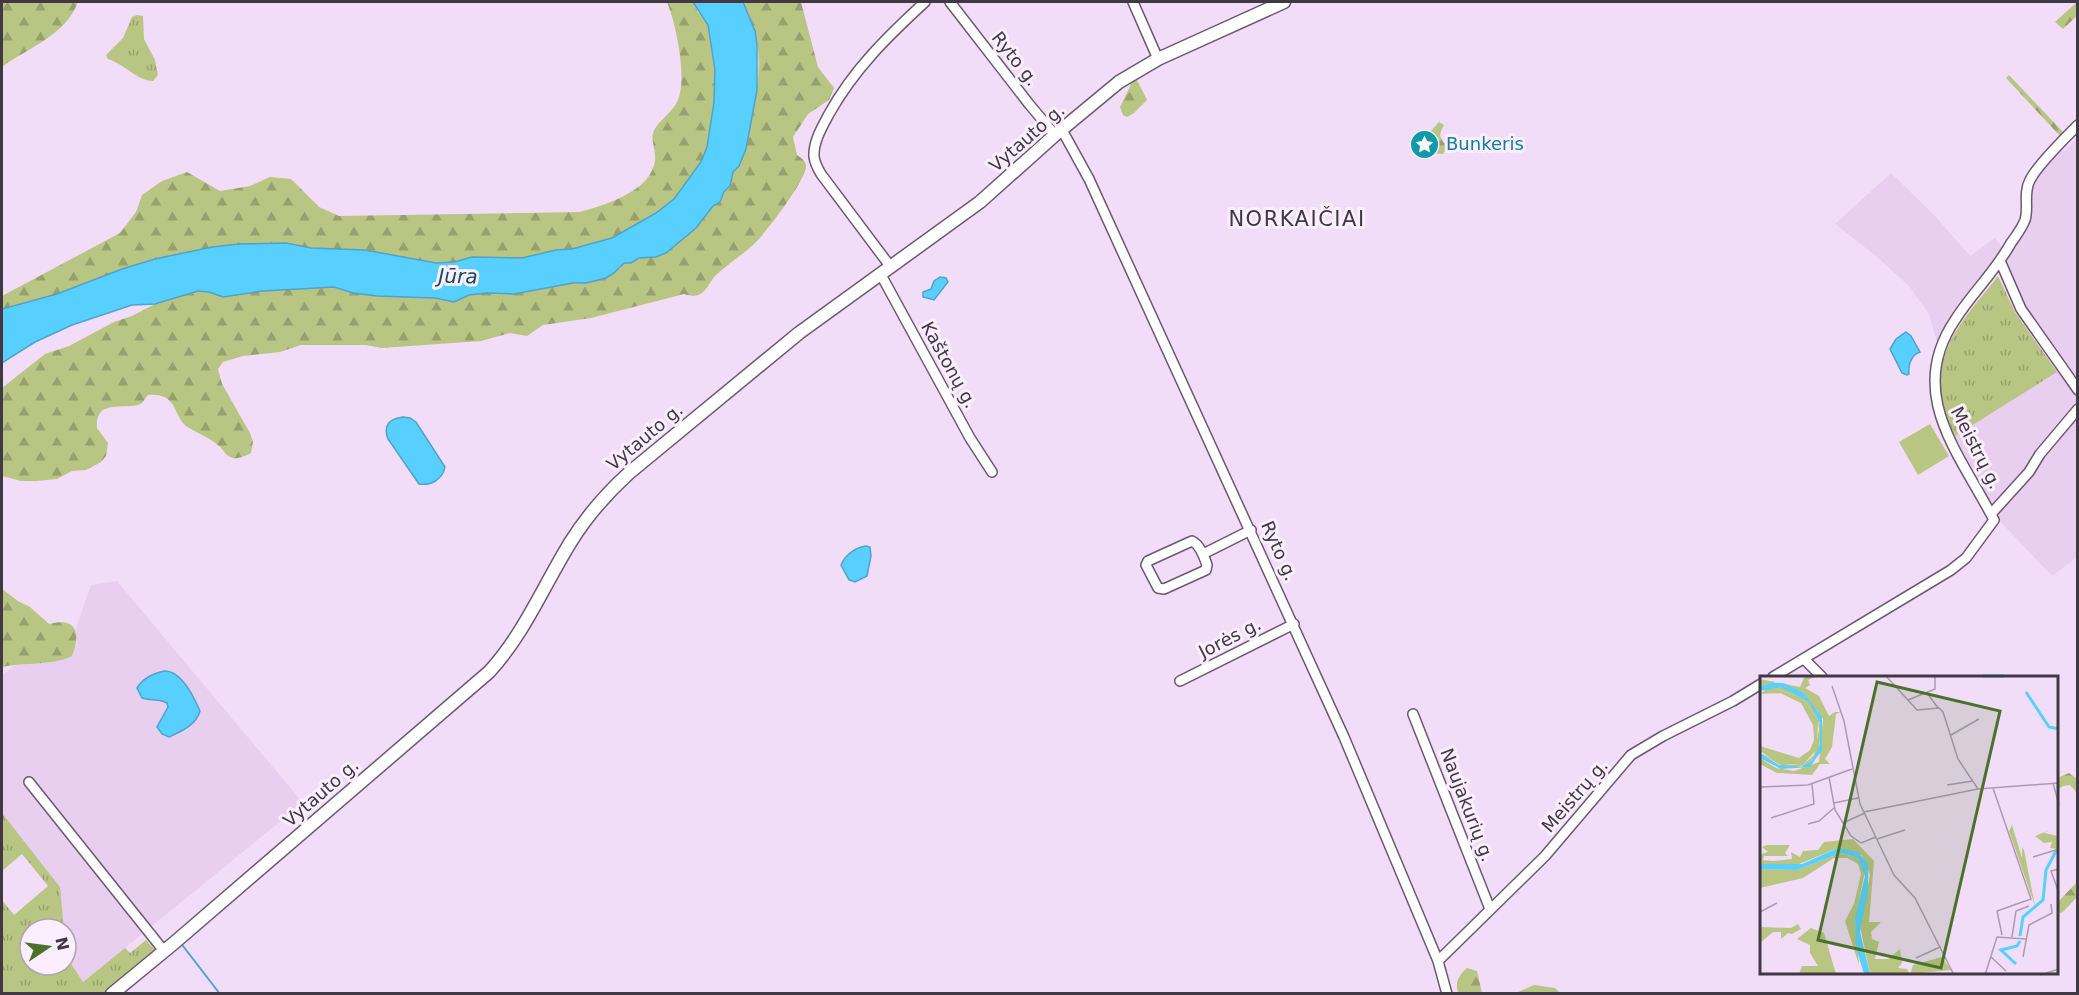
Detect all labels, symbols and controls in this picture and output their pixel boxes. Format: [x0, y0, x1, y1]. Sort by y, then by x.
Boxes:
street label: Ryto g. [988, 27, 1043, 90]
street label: Vytauto g. [985, 99, 1069, 176]
place icon: Bunkeris [1409, 128, 1441, 160]
place label: Bunkeris [1446, 133, 1524, 154]
district label: NORKAIČIAI [1228, 206, 1366, 231]
water label: Jūra [434, 264, 478, 288]
street label: Kaštonų g. [917, 318, 982, 412]
street label: Vytauto g. [602, 399, 687, 475]
street label: Meistrų g. [1947, 403, 2006, 493]
street label: Ryto g. [1257, 518, 1302, 584]
street label: Jorės g. [1194, 613, 1264, 663]
inset map [1760, 676, 2058, 974]
street label: Naujakurių g. [1436, 745, 1499, 865]
street label: Vytauto g. [279, 754, 363, 831]
street label: Meistrų g. [1537, 755, 1612, 836]
north arrow [18, 917, 78, 977]
text: N [51, 935, 73, 952]

